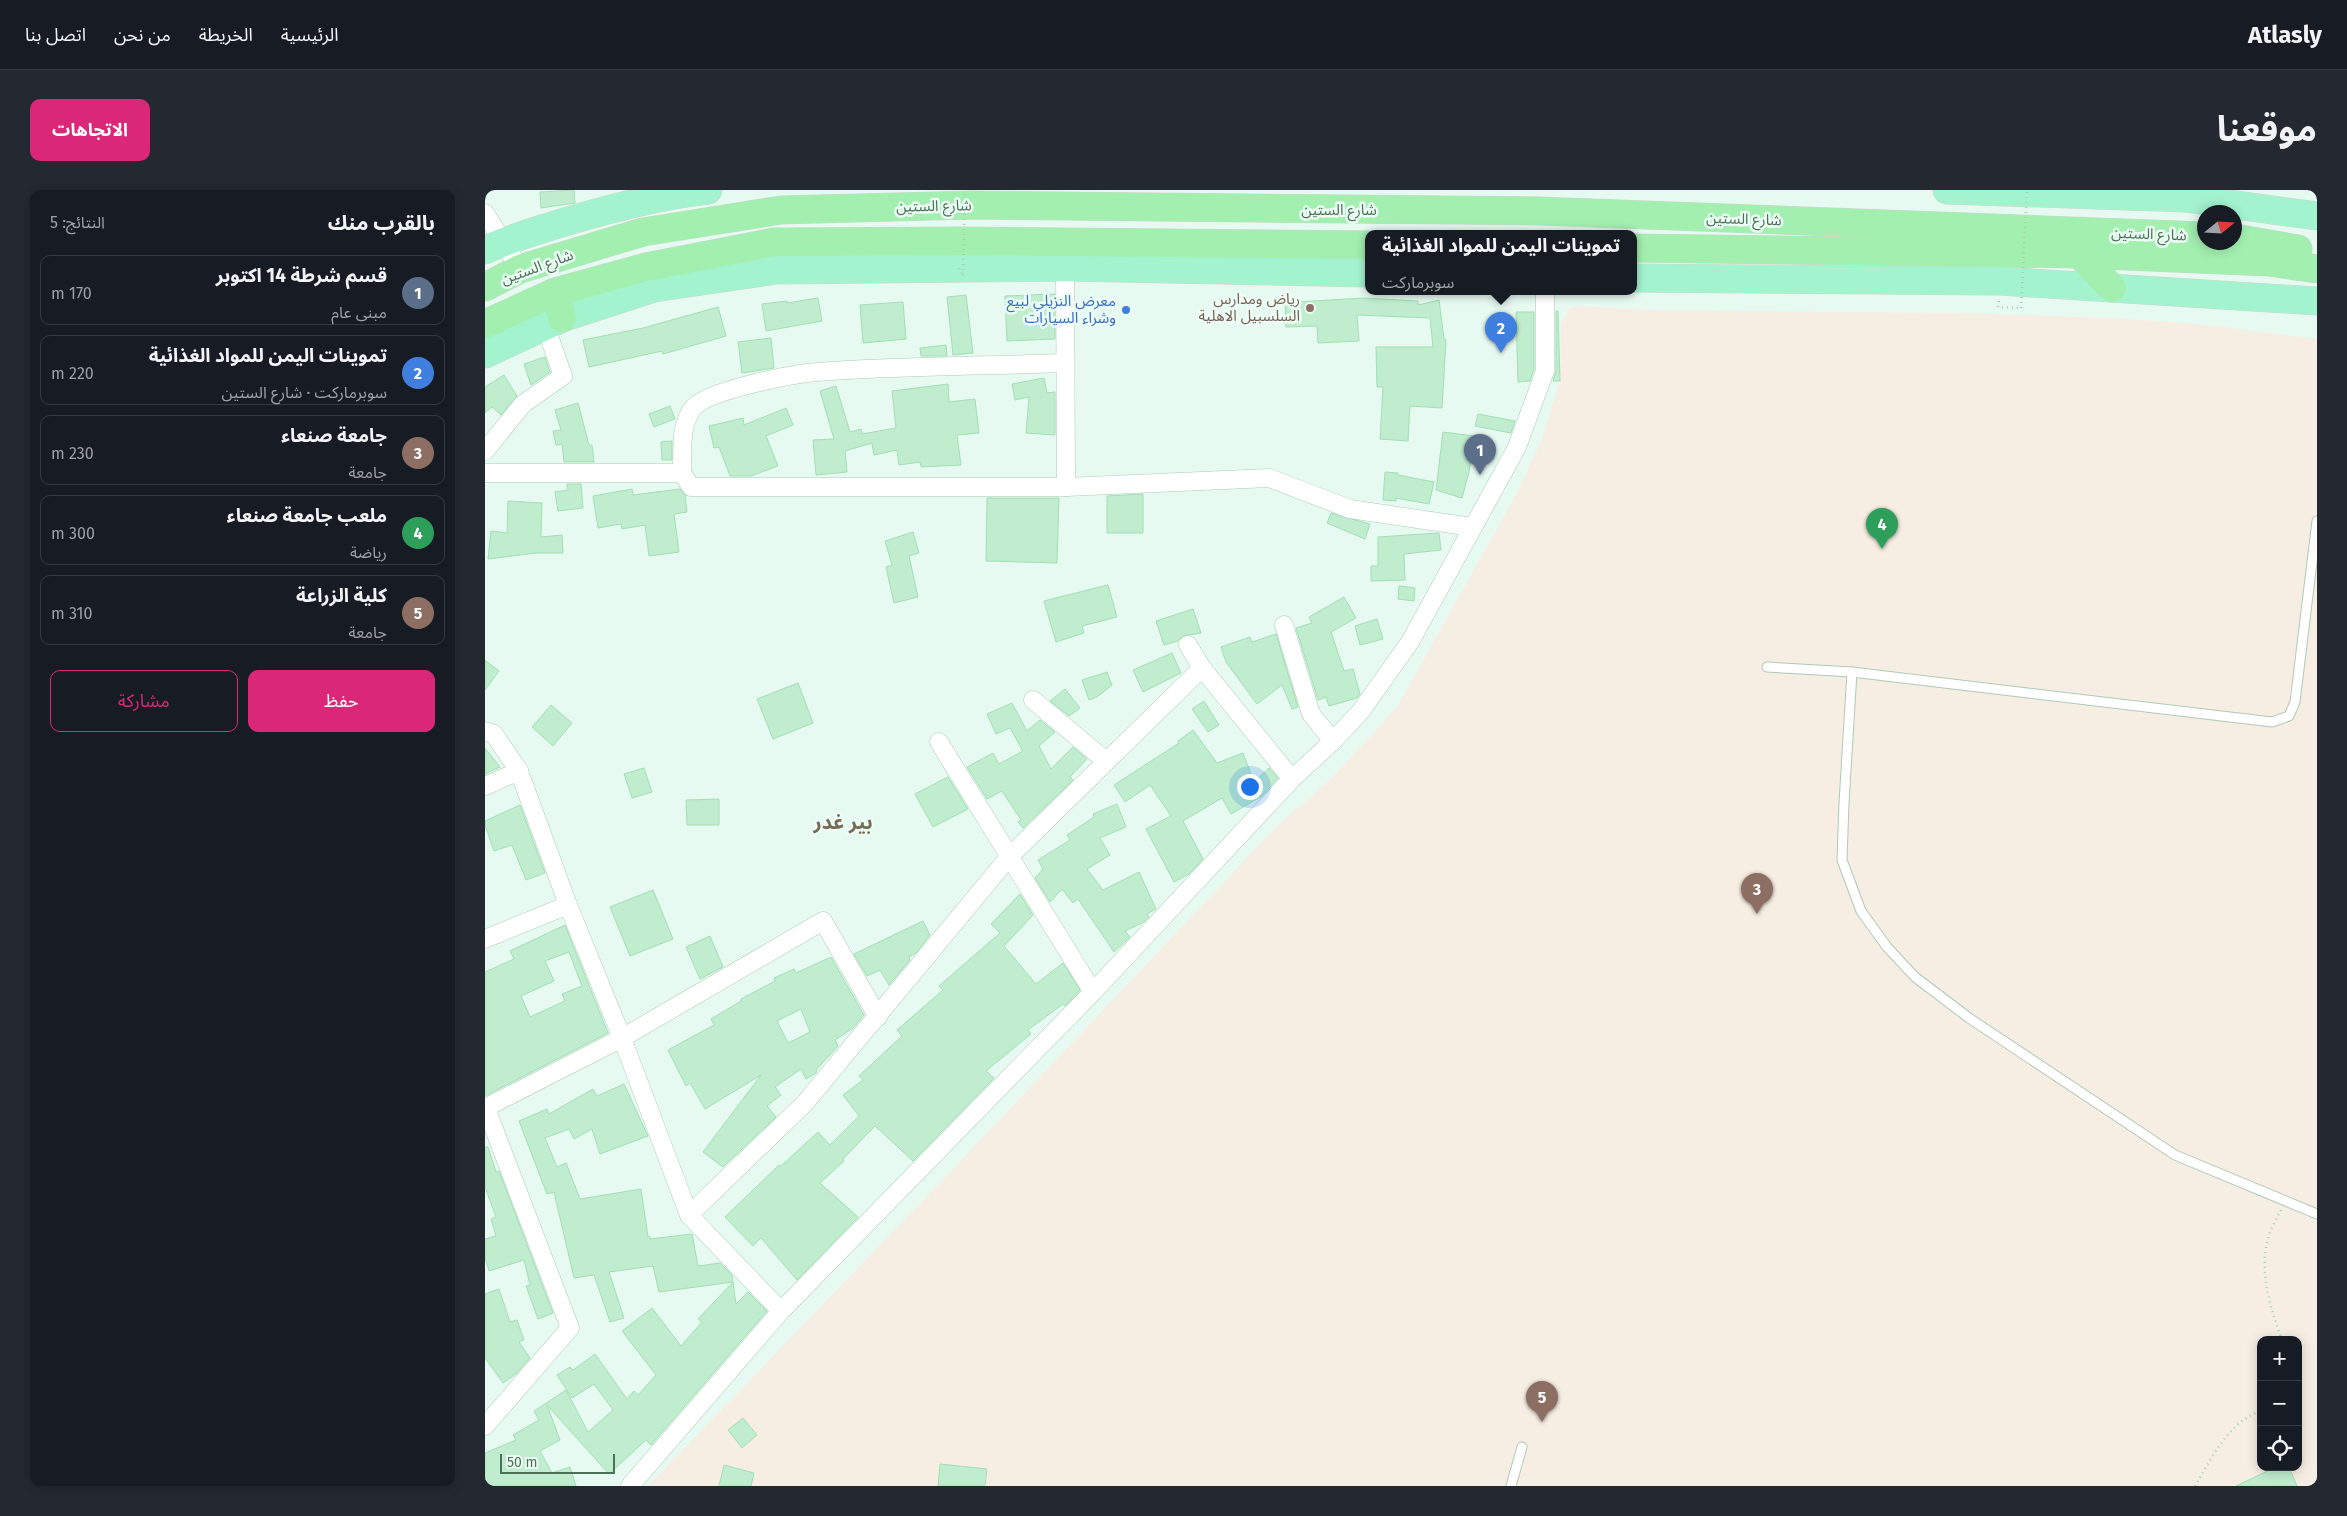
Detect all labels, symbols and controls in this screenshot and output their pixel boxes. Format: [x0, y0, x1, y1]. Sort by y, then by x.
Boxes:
text: Atlasly [2248, 21, 2322, 49]
text: اتصل بنا [25, 24, 86, 46]
text: من نحن [114, 24, 171, 46]
text: الخريطة [199, 24, 253, 46]
text: الرئيسية [281, 24, 339, 46]
button: الاتجاهات [30, 99, 150, 161]
text: موقعنا [2217, 108, 2317, 150]
street label: شارع الستين [896, 196, 972, 219]
street label: شارع الستين [1301, 201, 1377, 222]
north arrow [2197, 205, 2242, 250]
street label: شارع الستين [1706, 209, 1782, 232]
text: بالقرب منك [328, 210, 435, 236]
text: النتائج: 5 [50, 213, 105, 232]
street label: شارع الستين [2111, 224, 2187, 247]
popup [1365, 230, 1637, 295]
text: تموينات اليمن للمواد الغذائية [1382, 234, 1620, 257]
street label: شارع الستين [498, 246, 577, 291]
text: قسم شرطة 14 اكتوبر [216, 264, 387, 287]
text: سوبرماركت [1382, 273, 1454, 292]
text: 170 m [51, 284, 92, 303]
text: 1 [414, 284, 422, 303]
place label: رياض ومدارس السلسبيل الاهلية [1199, 290, 1300, 325]
place label: معرض النزيلي لبيع وشراء السيارات [1007, 292, 1116, 327]
marker: رياض ومدارس السلسبيل الاهلية [1304, 302, 1316, 314]
text: مبنى عام [331, 303, 387, 322]
marker: معرض النزيلي لبيع وشراء السيارات [1120, 304, 1132, 316]
pin: 2 [1485, 312, 1517, 353]
text: تموينات اليمن للمواد الغذائية [149, 344, 387, 367]
text: 220 m [51, 364, 94, 383]
text: 2 [414, 364, 422, 383]
text: سوبرماركت · شارع الستين [222, 383, 387, 402]
text: جامعة صنعاء [281, 424, 387, 447]
pin: 1 [1464, 434, 1496, 475]
text: 230 m [51, 444, 94, 463]
text: 3 [414, 444, 422, 463]
text: جامعة [348, 463, 387, 482]
text: ملعب جامعة صنعاء [227, 504, 387, 527]
pin: 4 [1866, 508, 1898, 549]
text: 300 m [51, 524, 95, 543]
text: 4 [413, 524, 423, 543]
text: رياضة [350, 543, 387, 562]
text: كلية الزراعة [296, 584, 387, 607]
text: 310 m [51, 604, 92, 623]
text: 5 [414, 604, 422, 623]
text: جامعة [348, 623, 387, 642]
button: مشاركة [50, 670, 238, 732]
button: حفظ [248, 670, 435, 732]
your location [1237, 774, 1263, 800]
district label: بير غدر [813, 810, 873, 834]
pin: 3 [1741, 873, 1773, 914]
map controls [2257, 1336, 2302, 1471]
button: + [2257, 1336, 2302, 1381]
pin: 5 [1526, 1381, 1558, 1422]
button: − [2257, 1381, 2302, 1426]
button: locate [2257, 1426, 2302, 1471]
scale bar [500, 1451, 615, 1474]
text: 50 m [507, 1454, 538, 1471]

